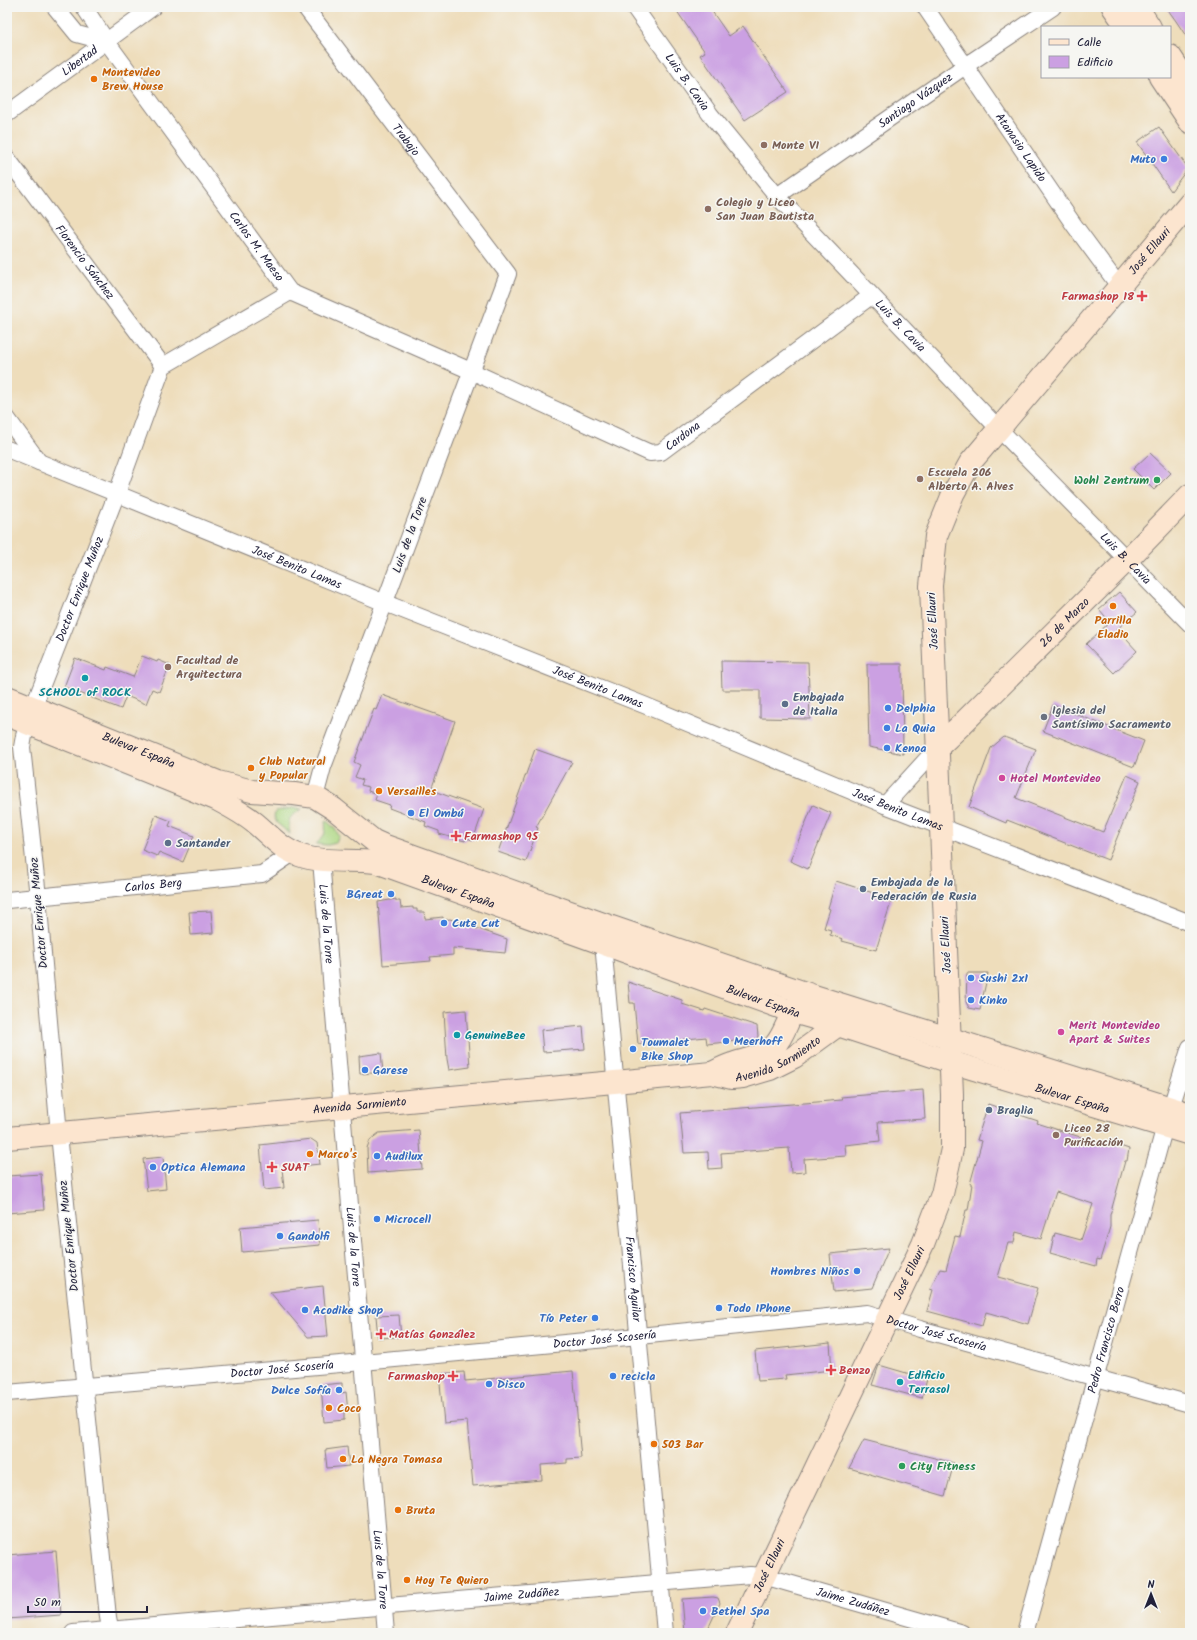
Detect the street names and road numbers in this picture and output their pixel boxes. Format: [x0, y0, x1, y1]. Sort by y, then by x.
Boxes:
street label: Libertad [57, 40, 103, 81]
street label: Luis B. Cavia [660, 49, 715, 115]
street label: Santiago Vázquez [874, 68, 956, 133]
street label: Atanasio Lapido [990, 109, 1051, 186]
street label: Trabajo [387, 120, 425, 160]
street label: Carlos M. Maeso [224, 207, 289, 285]
street label: Florencio Sánchez [50, 220, 120, 304]
street label: José Ellauri [1124, 222, 1176, 279]
street label: Luis B. Cavia [870, 295, 931, 357]
street label: Cardona [661, 416, 705, 456]
street label: Luis de la Torre [387, 494, 433, 576]
street label: Luis B. Cavia [1095, 528, 1156, 589]
street label: Doctor Enrique Muñoz [50, 533, 109, 644]
street label: José Benito Lamas [249, 540, 345, 594]
street label: José Ellauri [922, 591, 944, 650]
street label: 26 de Marzo [1035, 593, 1094, 652]
street label: José Benito Lamas [550, 660, 646, 713]
street label: Bulevar España [100, 727, 178, 773]
street label: José Benito Lamas [850, 783, 946, 836]
street label: Doctor Enrique Muñoz [25, 857, 53, 969]
street label: Bulevar España [419, 870, 498, 914]
street label: Carlos Berg [123, 873, 183, 897]
street label: Luis de la Torre [314, 883, 339, 965]
street label: José Ellauri [935, 915, 957, 974]
street label: Bulevar España [724, 979, 802, 1023]
street label: Avenida Sarmiento [735, 1031, 825, 1087]
street label: Bulevar España [1033, 1078, 1112, 1119]
street label: Avenida Sarmiento [312, 1092, 407, 1119]
street label: Doctor Enrique Muñoz [54, 1179, 84, 1293]
street label: Luis de la Torre [341, 1206, 366, 1288]
street label: Francisco Aguilar [620, 1236, 647, 1323]
street label: José Ellauri [888, 1242, 931, 1303]
street label: Pedro Francisco Berro [1082, 1284, 1130, 1395]
street label: Doctor José Scosería [884, 1310, 989, 1357]
street label: Doctor José Scosería [552, 1325, 658, 1354]
street label: Doctor José Scosería [229, 1355, 335, 1383]
street label: Luis de la Torre [368, 1529, 394, 1611]
street label: José Ellauri [748, 1534, 791, 1595]
street label: Jaime Zudáñez [483, 1582, 560, 1607]
street label: Jaime Zudáñez [814, 1582, 892, 1621]

